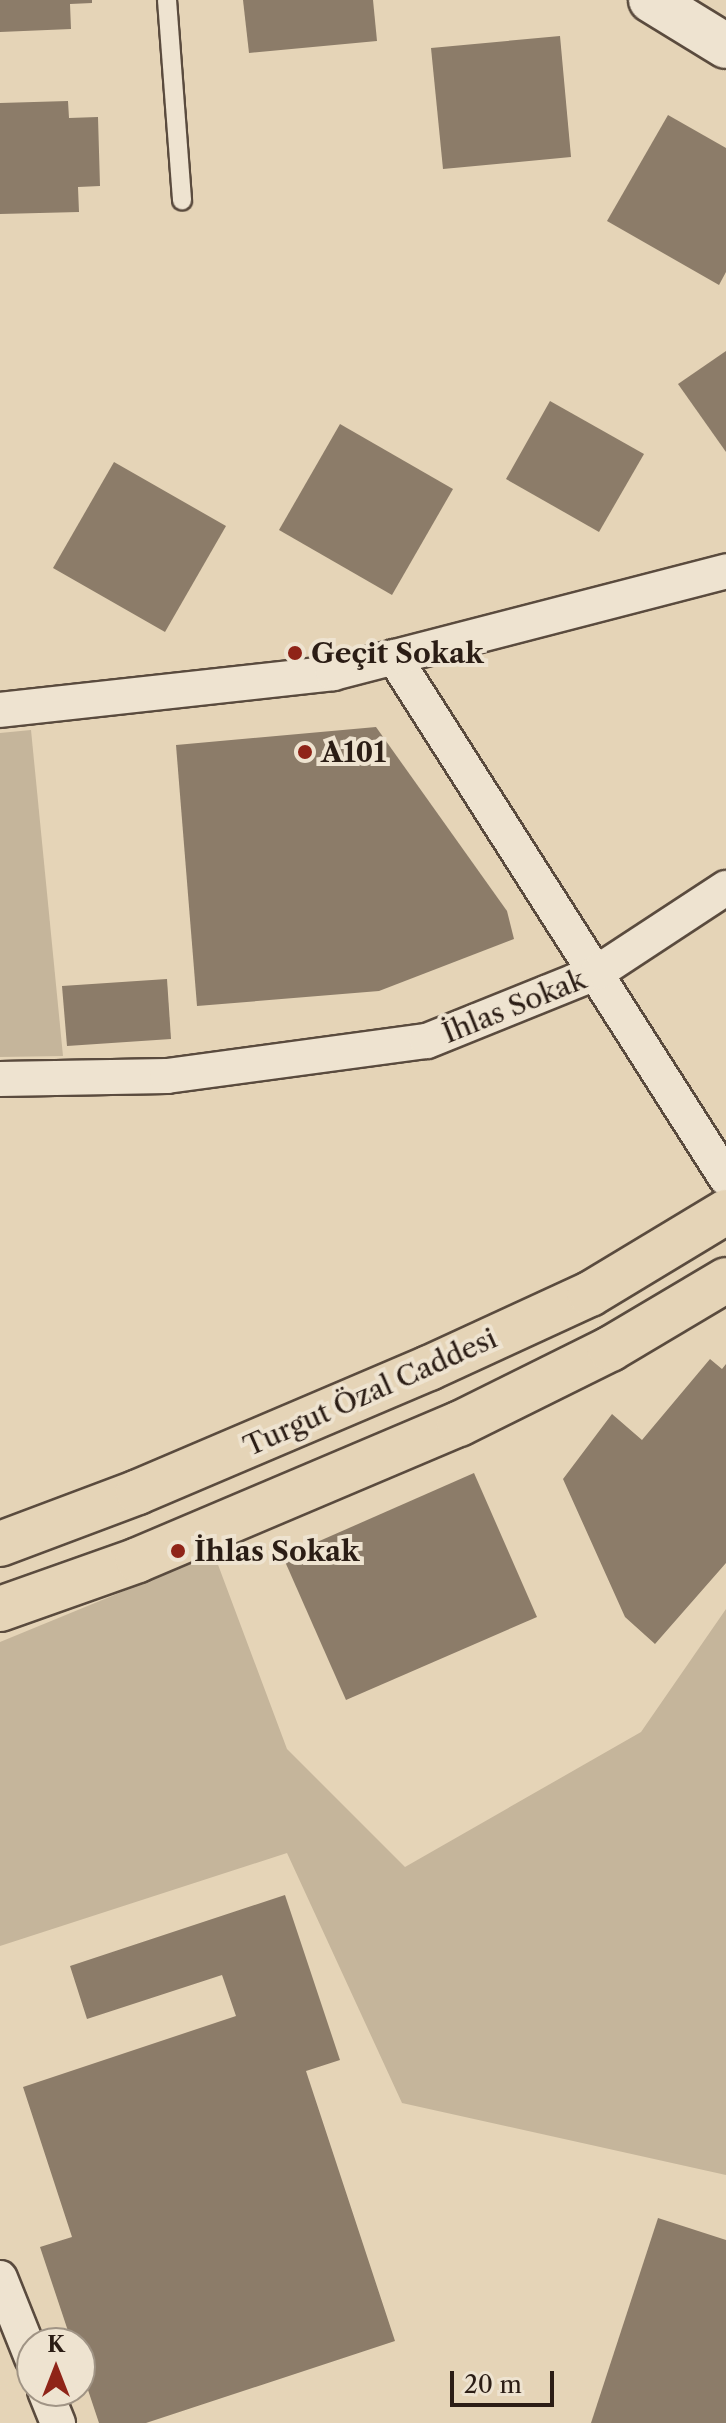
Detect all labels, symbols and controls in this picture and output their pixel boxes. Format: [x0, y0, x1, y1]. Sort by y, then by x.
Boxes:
place label: Geçit Sokak [311, 636, 484, 670]
marker: Geçit Sokak [286, 644, 304, 662]
place label: A101 [321, 735, 386, 769]
marker: A101 [296, 743, 314, 761]
street label: İhlas Sokak [438, 962, 590, 1050]
street label: Turgut Özal Caddesi [238, 1321, 502, 1463]
place label: İhlas Sokak [194, 1534, 360, 1568]
marker: İhlas Sokak [169, 1542, 187, 1560]
north arrow [16, 2327, 96, 2407]
text: K [47, 2331, 65, 2358]
scale bar [454, 2355, 558, 2405]
text: 20 m [464, 2370, 522, 2399]

